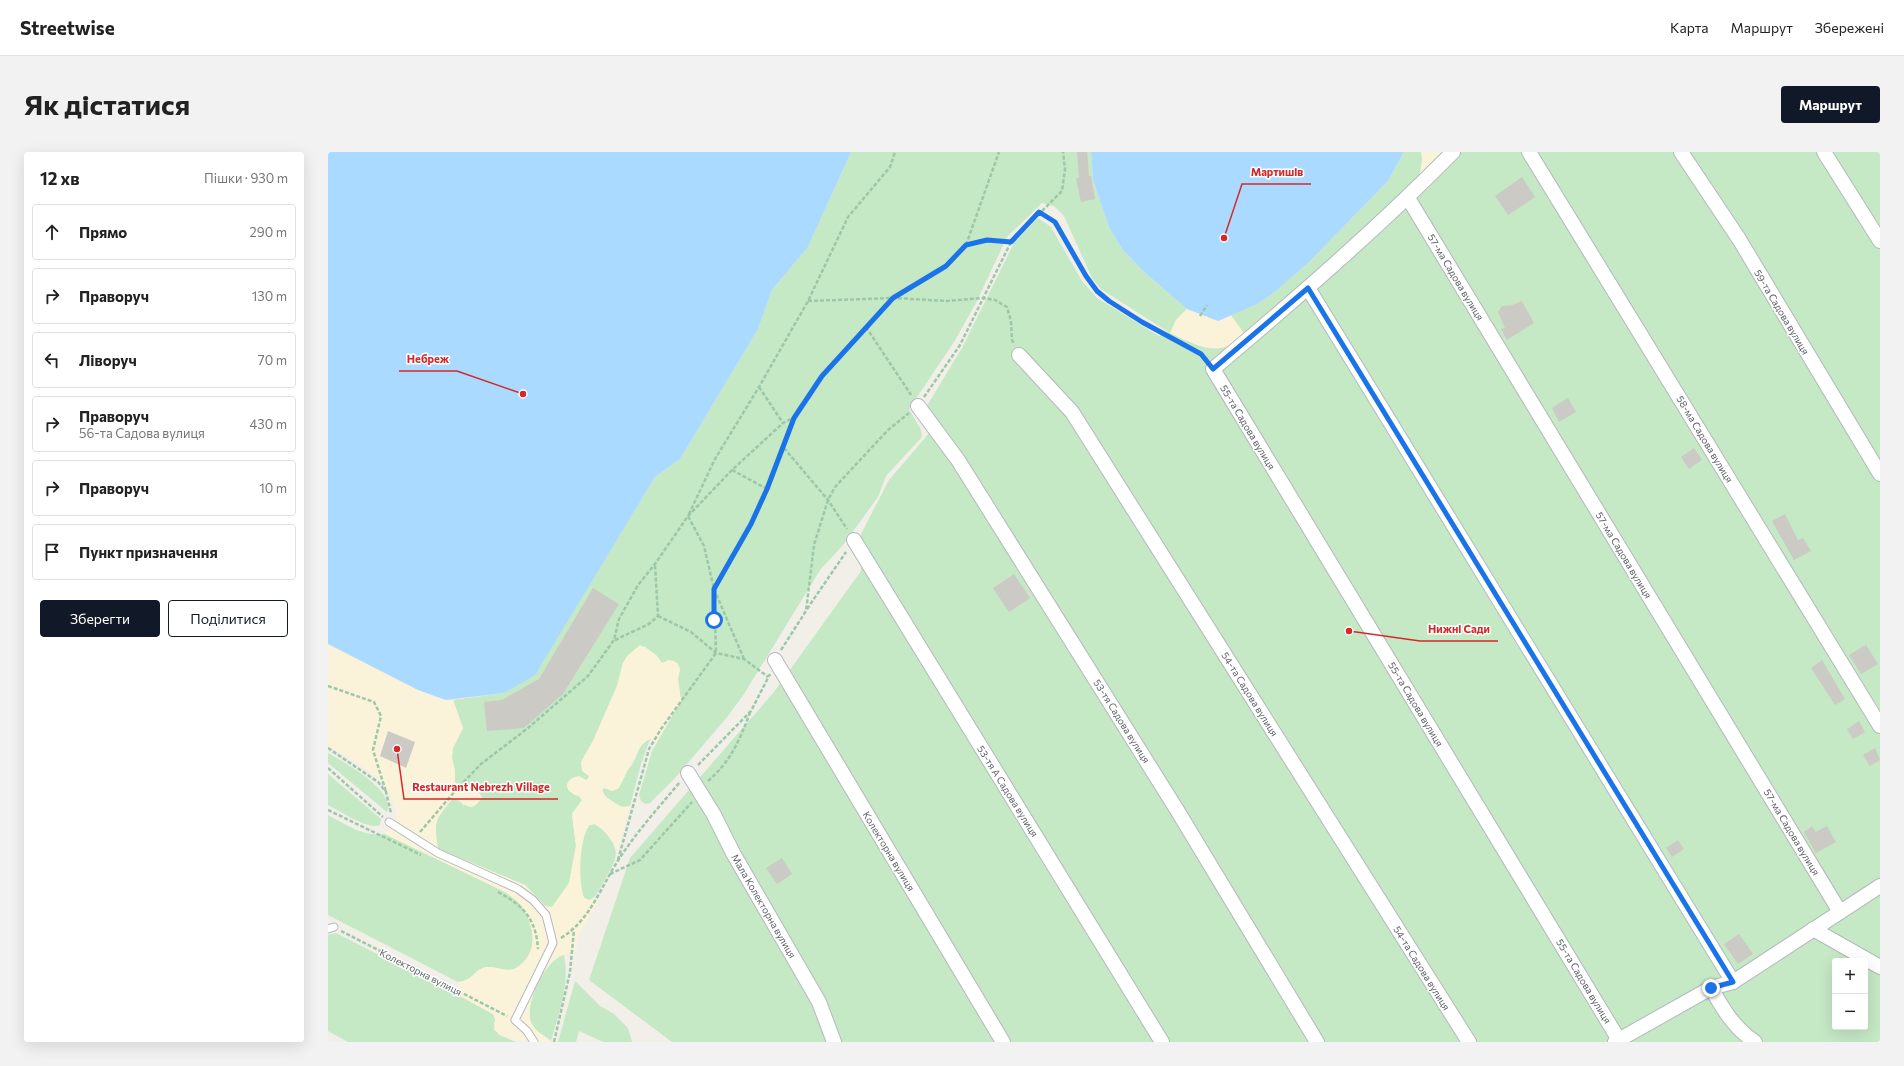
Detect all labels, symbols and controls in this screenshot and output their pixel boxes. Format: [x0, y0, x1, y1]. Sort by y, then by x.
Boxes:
text: Streetwise [20, 16, 115, 39]
text: Карта [1670, 19, 1709, 36]
text: Маршрут [1731, 19, 1793, 36]
text: Збережені [1815, 19, 1884, 36]
button: Маршрут [1781, 86, 1880, 123]
text: Як дістатися [24, 87, 190, 121]
callout: Мартишів [1242, 161, 1311, 184]
text: Мартишів [1251, 165, 1303, 178]
text: 12 хв [40, 168, 80, 189]
text: Пішки · 930 m [204, 170, 288, 186]
icon: ahead [41, 221, 63, 243]
text: Прямо [79, 223, 127, 241]
text: 290 m [250, 224, 287, 240]
street label: 57-ма Садова вулиця [1426, 232, 1486, 322]
street label: 59-та Садова вулиця [1752, 267, 1812, 357]
icon: right [41, 285, 63, 307]
text: Праворуч [79, 287, 149, 305]
text: 130 m [252, 288, 287, 304]
callout: Небреж [399, 348, 457, 371]
icon: left [41, 349, 63, 371]
text: Ліворуч [79, 351, 137, 369]
text: 70 m [258, 352, 287, 368]
text: Небреж [407, 352, 450, 365]
street label: 55-та Садова вулиця [1218, 383, 1278, 471]
street label: 58-ма Садова вулиця [1674, 393, 1736, 485]
text: Праворуч [79, 407, 149, 425]
icon: right [41, 413, 63, 435]
text: 430 m [249, 416, 287, 432]
text: 56-та Садова вулиця [79, 425, 205, 441]
icon: right [41, 477, 63, 499]
text: Праворуч [79, 479, 149, 497]
text: 10 m [259, 480, 287, 496]
street label: 57-ма Садова вулиця [1594, 510, 1654, 600]
icon: arrive [41, 541, 63, 563]
text: Пункт призначення [79, 543, 218, 561]
button: Зберегти [40, 600, 160, 637]
button: Поділитися [168, 600, 288, 637]
route start [705, 611, 723, 629]
callout: Нижні Сади [1420, 618, 1498, 641]
text: Нижні Сади [1428, 622, 1490, 635]
street label: 54-та Садова вулиця [1219, 650, 1281, 738]
street label: 55-та Садова вулиця [1386, 660, 1446, 748]
street label: 53-тя Садова вулиця [1091, 677, 1153, 765]
street label: 53-тя А Садова вулиця [975, 743, 1041, 839]
callout: Restaurant Nebrezh Village [404, 776, 558, 799]
text: Restaurant Nebrezh Village [412, 780, 550, 793]
street label: 57-ма Садова вулиця [1762, 787, 1822, 877]
street label: Колекторна вулиця [861, 809, 917, 893]
street label: Мала Колекторна вулиця [729, 852, 799, 960]
street label: 54-та Садова вулиця [1391, 924, 1453, 1012]
street label: 55-та Садова вулиця [1554, 937, 1614, 1025]
street label: Колекторна вулиця [378, 946, 464, 998]
map controls [1832, 958, 1868, 1030]
button: + [1832, 958, 1868, 994]
route end [1702, 979, 1720, 997]
button: − [1832, 994, 1868, 1030]

